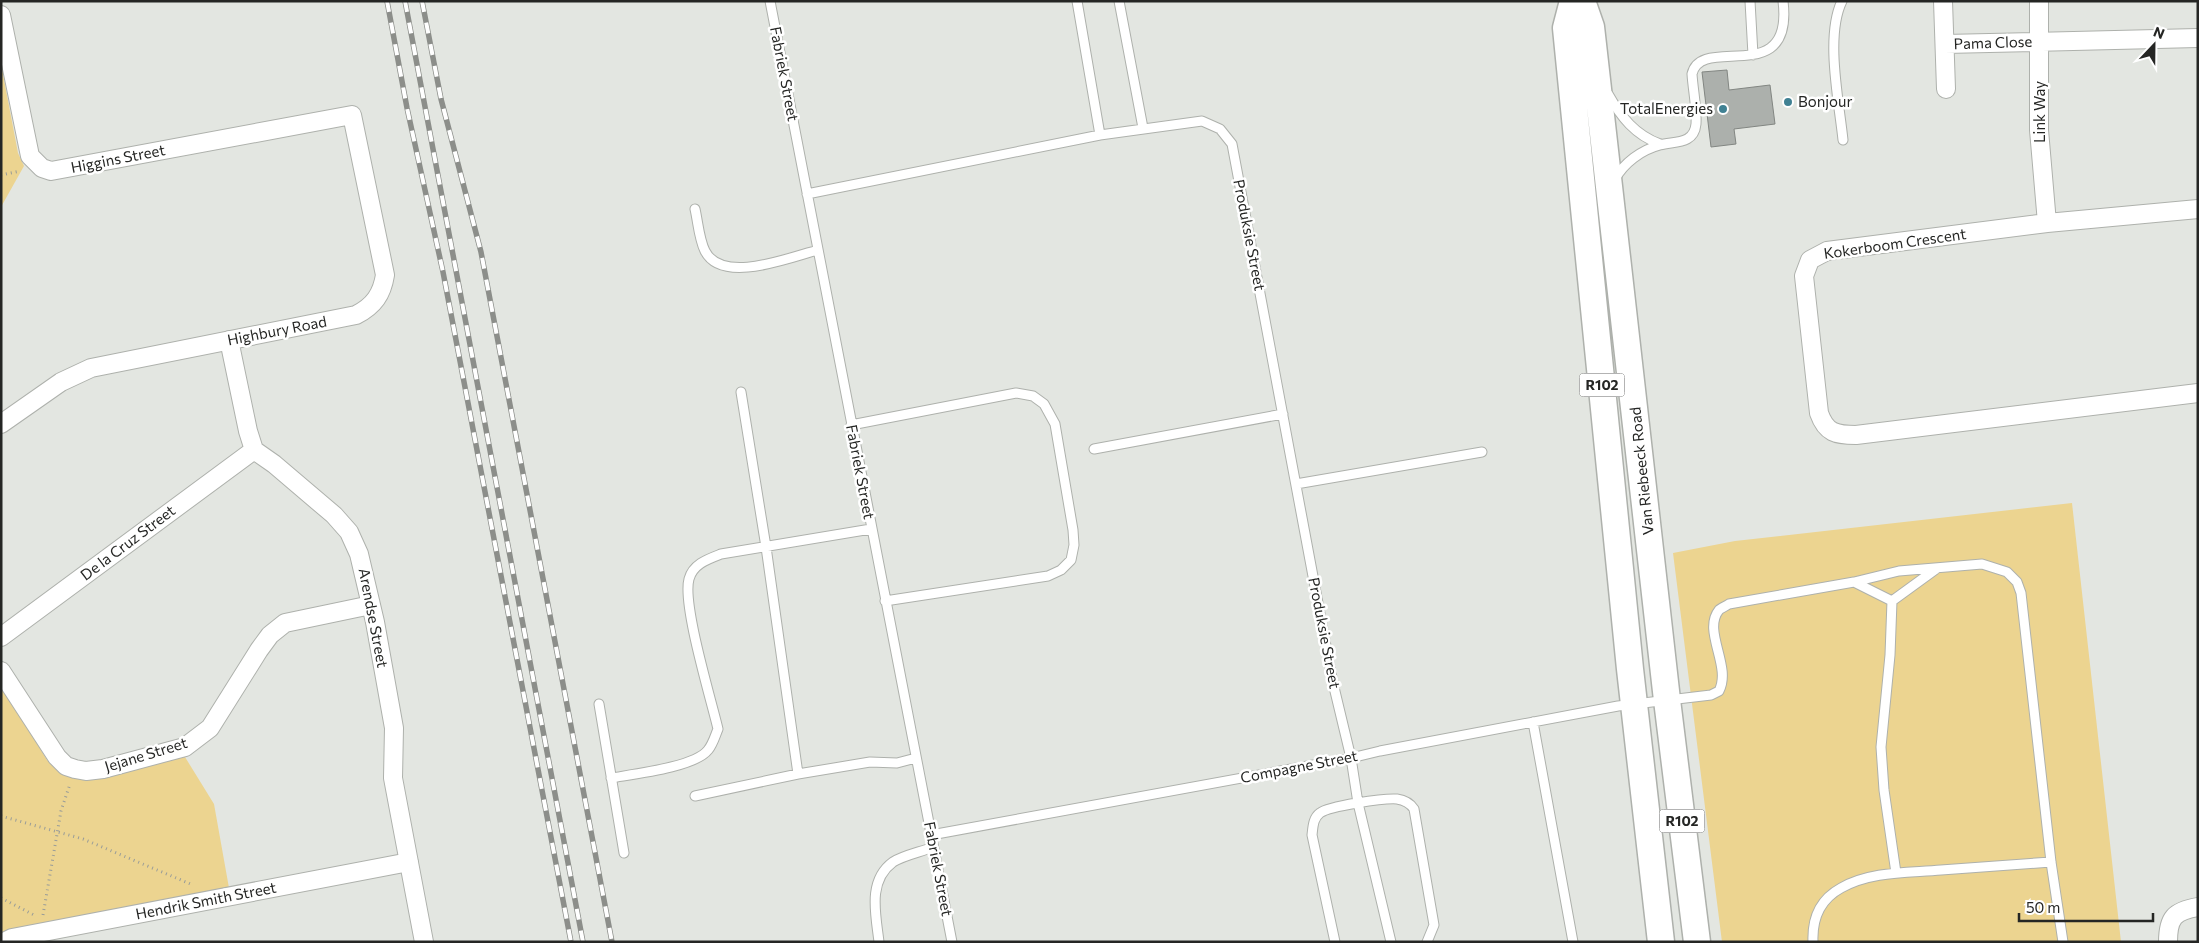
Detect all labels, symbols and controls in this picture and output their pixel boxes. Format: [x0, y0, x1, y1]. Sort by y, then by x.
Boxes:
north arrow [2129, 20, 2179, 70]
text: N [2151, 23, 2167, 42]
street label: Fabriek Street [767, 25, 803, 123]
street label: Pama Close [1953, 32, 2033, 52]
street label: Link Way [2030, 81, 2048, 143]
place label: Bonjour [1798, 92, 1852, 110]
marker: Bonjour [1782, 96, 1794, 108]
place label: TotalEnergies [1620, 99, 1713, 117]
marker: TotalEnergies [1717, 103, 1729, 115]
street label: Higgins Street [69, 140, 167, 176]
street label: Produksie Street [1230, 178, 1270, 292]
street label: Kokerboom Crescent [1822, 224, 1967, 262]
street label: Highbury Road [226, 312, 328, 348]
road number: R102 [1580, 374, 1624, 396]
street label: Van Riebeeck Road [1625, 406, 1657, 536]
street label: Fabriek Street [843, 423, 879, 521]
street label: De la Cruz Street [77, 501, 178, 584]
street label: Arendse Street [355, 566, 392, 669]
street label: Produksie Street [1305, 576, 1345, 690]
street label: Jejane Street [102, 733, 189, 775]
street label: Compagne Street [1239, 746, 1359, 786]
road number: R102 [1660, 809, 1704, 832]
street label: Fabriek Street [921, 820, 957, 918]
street label: Hendrik Smith Street [134, 878, 278, 922]
scale bar [2019, 890, 2153, 922]
text: 50 m [2026, 898, 2060, 916]

